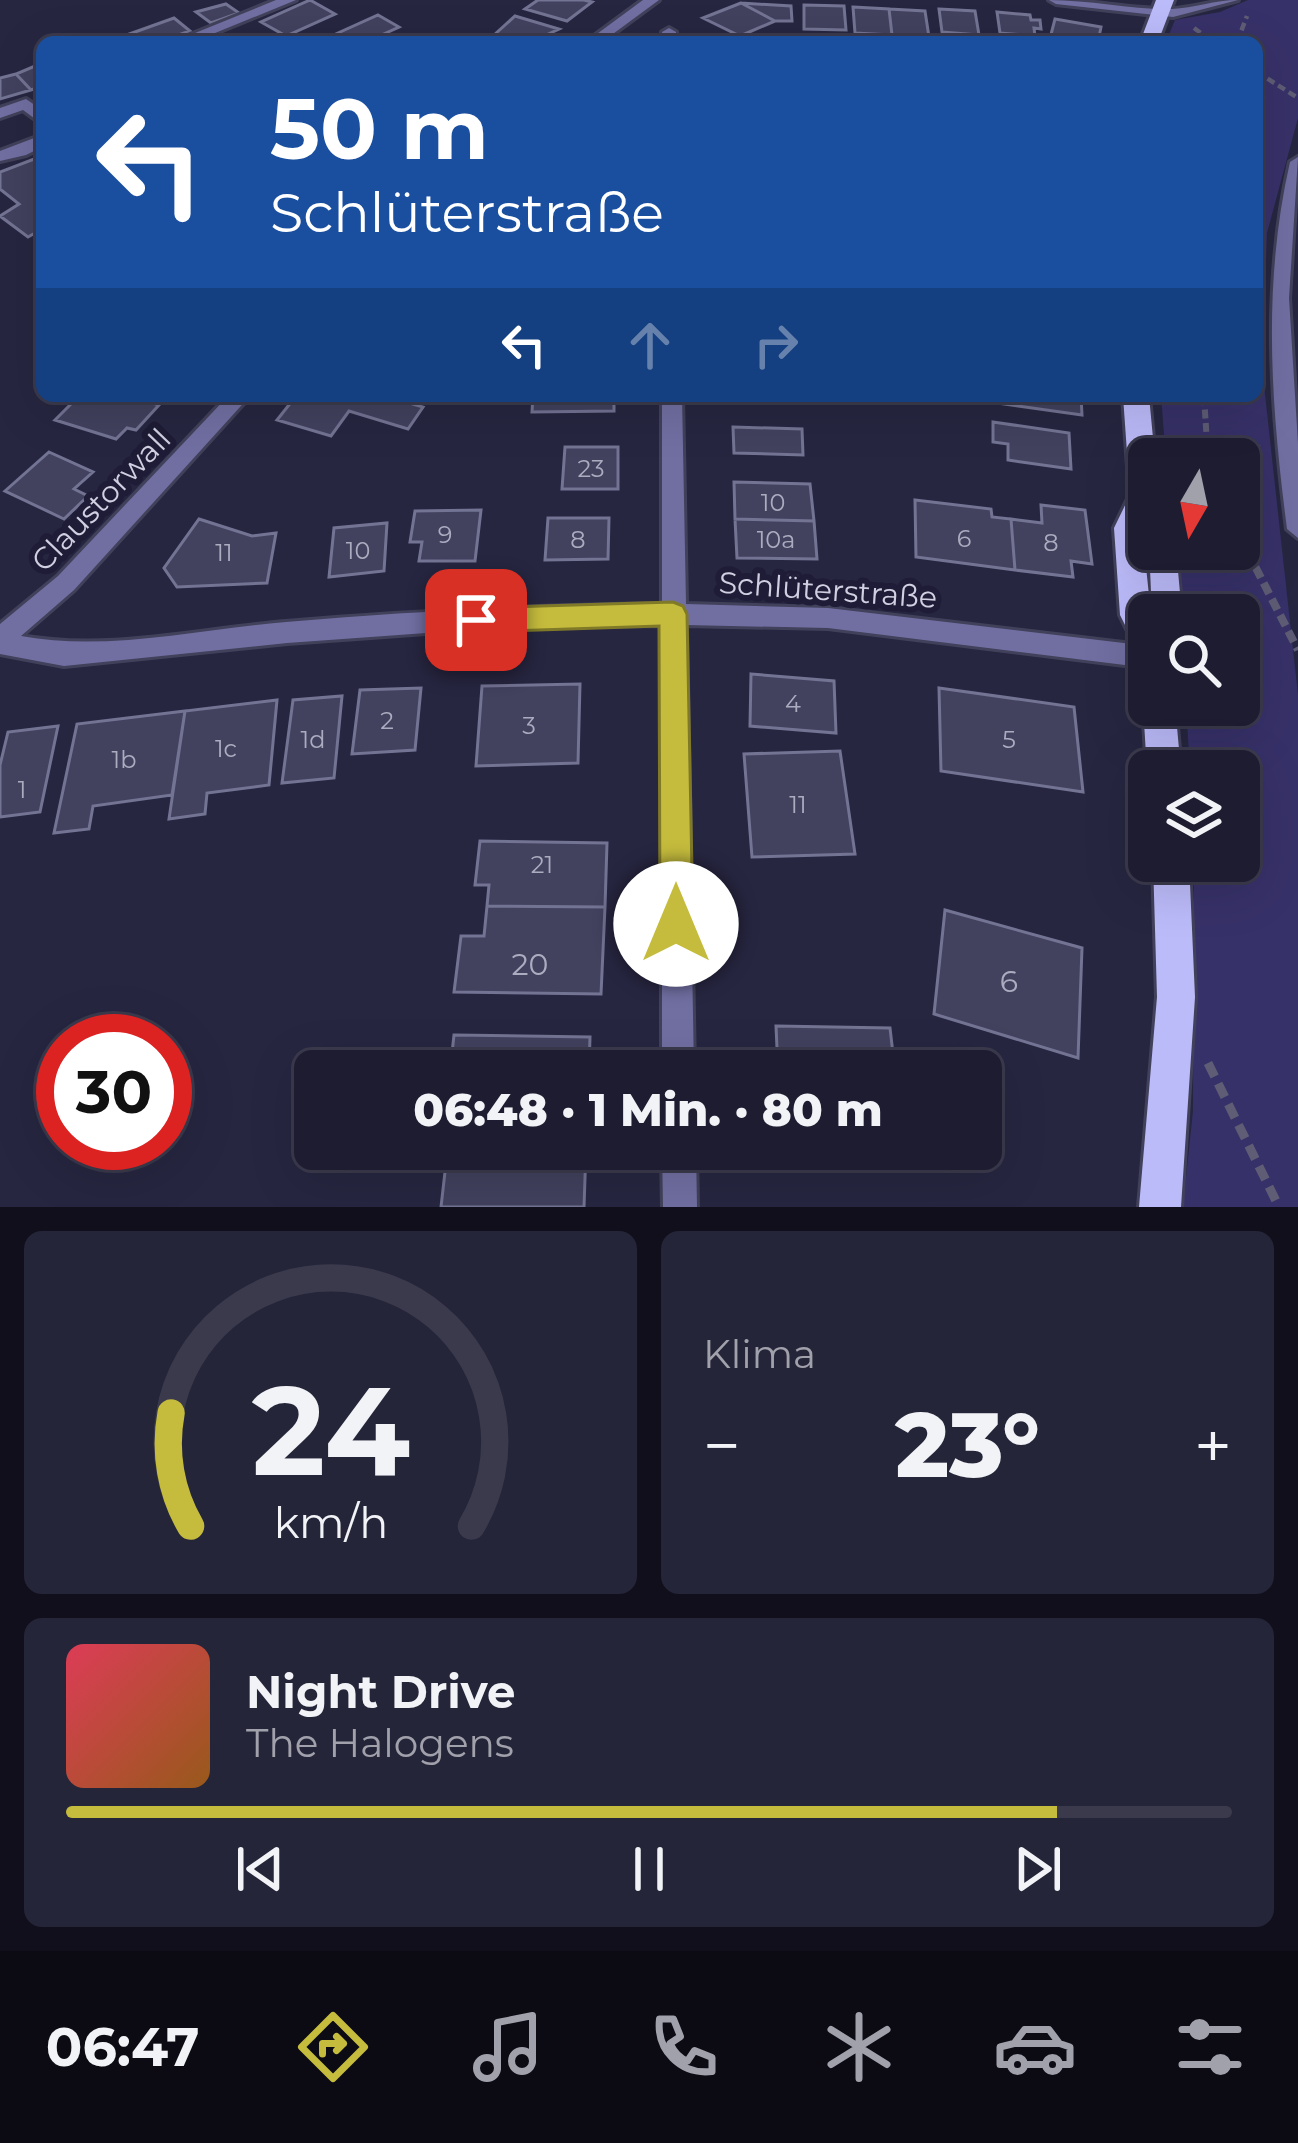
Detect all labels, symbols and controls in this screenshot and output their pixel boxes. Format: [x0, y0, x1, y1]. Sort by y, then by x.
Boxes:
text: 50 m [270, 78, 489, 180]
icon: left [72, 84, 228, 240]
text: Schlüterstraße [270, 180, 664, 246]
icon: left [491, 312, 557, 378]
icon: ahead [617, 312, 683, 378]
icon: right [743, 312, 809, 378]
street label: Claustorwall [24, 421, 178, 579]
north arrow [1128, 438, 1260, 570]
map controls [1128, 438, 1260, 882]
house number: 23 [577, 454, 605, 483]
house number: 10 [761, 488, 785, 517]
house number: 9 [438, 520, 452, 549]
house number: 6 [957, 524, 971, 553]
house number: 8 [570, 525, 586, 554]
house number: 10a [757, 525, 795, 554]
house number: 8 [1043, 528, 1059, 557]
house number: 10 [346, 536, 370, 565]
house number: 11 [215, 538, 233, 567]
street label: Schlüterstraße [718, 564, 938, 616]
pin [425, 569, 527, 671]
icon: arrive [443, 587, 509, 653]
button: search [1128, 594, 1260, 726]
house number: 4 [785, 689, 801, 718]
house number: 2 [380, 706, 394, 735]
house number: 3 [522, 711, 536, 740]
house number: 1d [301, 725, 325, 754]
house number: 5 [1002, 725, 1016, 754]
house number: 1c [215, 734, 237, 763]
house number: 1b [112, 745, 136, 774]
button: layers [1128, 750, 1260, 882]
house number: 1 [18, 775, 26, 804]
house number: 11 [789, 790, 807, 819]
house number: 21 [531, 850, 553, 879]
position arrow [613, 861, 739, 987]
house number: 20 [512, 946, 548, 983]
house number: 6 [1000, 963, 1018, 1000]
speed limit sign: 30 [36, 1014, 192, 1170]
text: 06:48 · 1 Min. · 80 m [413, 1082, 883, 1137]
text: Klima [703, 1330, 816, 1378]
text: 24 [251, 1354, 410, 1506]
text: 23° [895, 1390, 1040, 1500]
text: − [703, 1405, 741, 1486]
text: + [1194, 1405, 1232, 1486]
text: km/h [273, 1495, 388, 1548]
text: Night Drive [246, 1664, 515, 1719]
text: The Halogens [246, 1719, 514, 1767]
icon: previous [227, 1836, 293, 1902]
icon: pause [616, 1836, 682, 1902]
icon: next [1005, 1836, 1071, 1902]
icon: directions [291, 2005, 375, 2089]
icon: music [466, 2005, 550, 2089]
icon: phone [642, 2005, 726, 2089]
icon: climate [817, 2005, 901, 2089]
icon: car [993, 2005, 1077, 2089]
icon: filters [1168, 2005, 1252, 2089]
text: 06:47 [46, 2014, 199, 2080]

